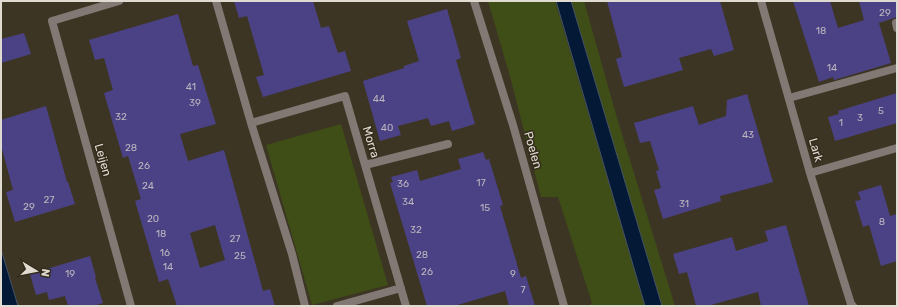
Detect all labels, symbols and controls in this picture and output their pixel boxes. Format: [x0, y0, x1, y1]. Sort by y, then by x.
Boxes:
house number: 29 [879, 7, 891, 19]
house number: 18 [816, 25, 826, 37]
house number: 14 [827, 62, 837, 74]
house number: 41 [186, 81, 196, 93]
house number: 44 [373, 93, 385, 105]
house number: 39 [189, 97, 201, 109]
house number: 5 [878, 105, 884, 117]
house number: 32 [115, 111, 127, 123]
house number: 3 [857, 112, 863, 124]
house number: 1 [839, 117, 843, 129]
house number: 40 [381, 122, 393, 134]
street label: Morra [360, 125, 382, 159]
house number: 43 [742, 129, 754, 141]
street label: Poelen [521, 130, 545, 170]
street label: Lark [806, 136, 826, 164]
street label: Leijen [92, 142, 114, 178]
house number: 28 [125, 142, 137, 154]
house number: 26 [138, 160, 150, 172]
house number: 17 [476, 177, 486, 189]
house number: 36 [397, 178, 409, 190]
house number: 24 [142, 180, 154, 192]
house number: 27 [44, 194, 55, 206]
house number: 34 [402, 196, 414, 208]
house number: 31 [679, 198, 689, 210]
house number: 29 [23, 201, 35, 213]
house number: 15 [480, 202, 490, 214]
house number: 20 [147, 213, 159, 225]
house number: 8 [879, 216, 885, 228]
house number: 32 [410, 224, 422, 236]
house number: 18 [156, 228, 166, 240]
house number: 27 [230, 233, 241, 245]
house number: 16 [160, 247, 170, 259]
house number: 28 [416, 249, 428, 261]
house number: 25 [234, 250, 246, 262]
north arrow [16, 251, 56, 291]
house number: 14 [163, 261, 173, 273]
house number: 26 [421, 266, 433, 278]
text: N [38, 268, 52, 278]
house number: 19 [65, 268, 75, 280]
house number: 9 [510, 268, 516, 280]
house number: 7 [520, 284, 526, 296]

